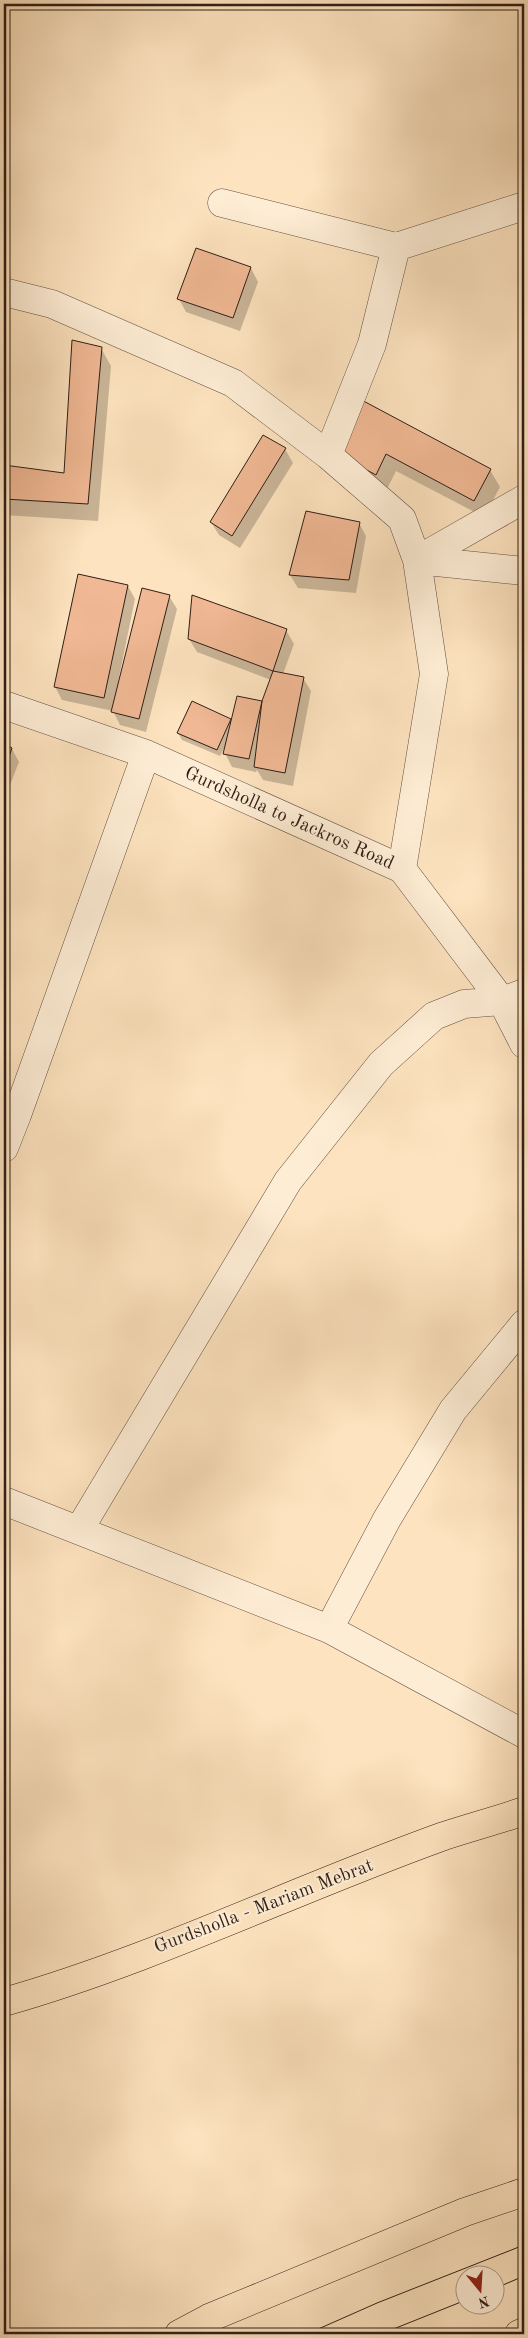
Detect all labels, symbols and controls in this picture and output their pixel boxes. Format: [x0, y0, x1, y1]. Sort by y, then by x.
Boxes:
street label: Gurdsholla to Jackros Road [182, 764, 397, 874]
street label: Gurdsholla - Mariam Mebrat [152, 1856, 376, 1958]
north arrow [456, 2266, 506, 2316]
text: N [476, 2293, 491, 2310]

